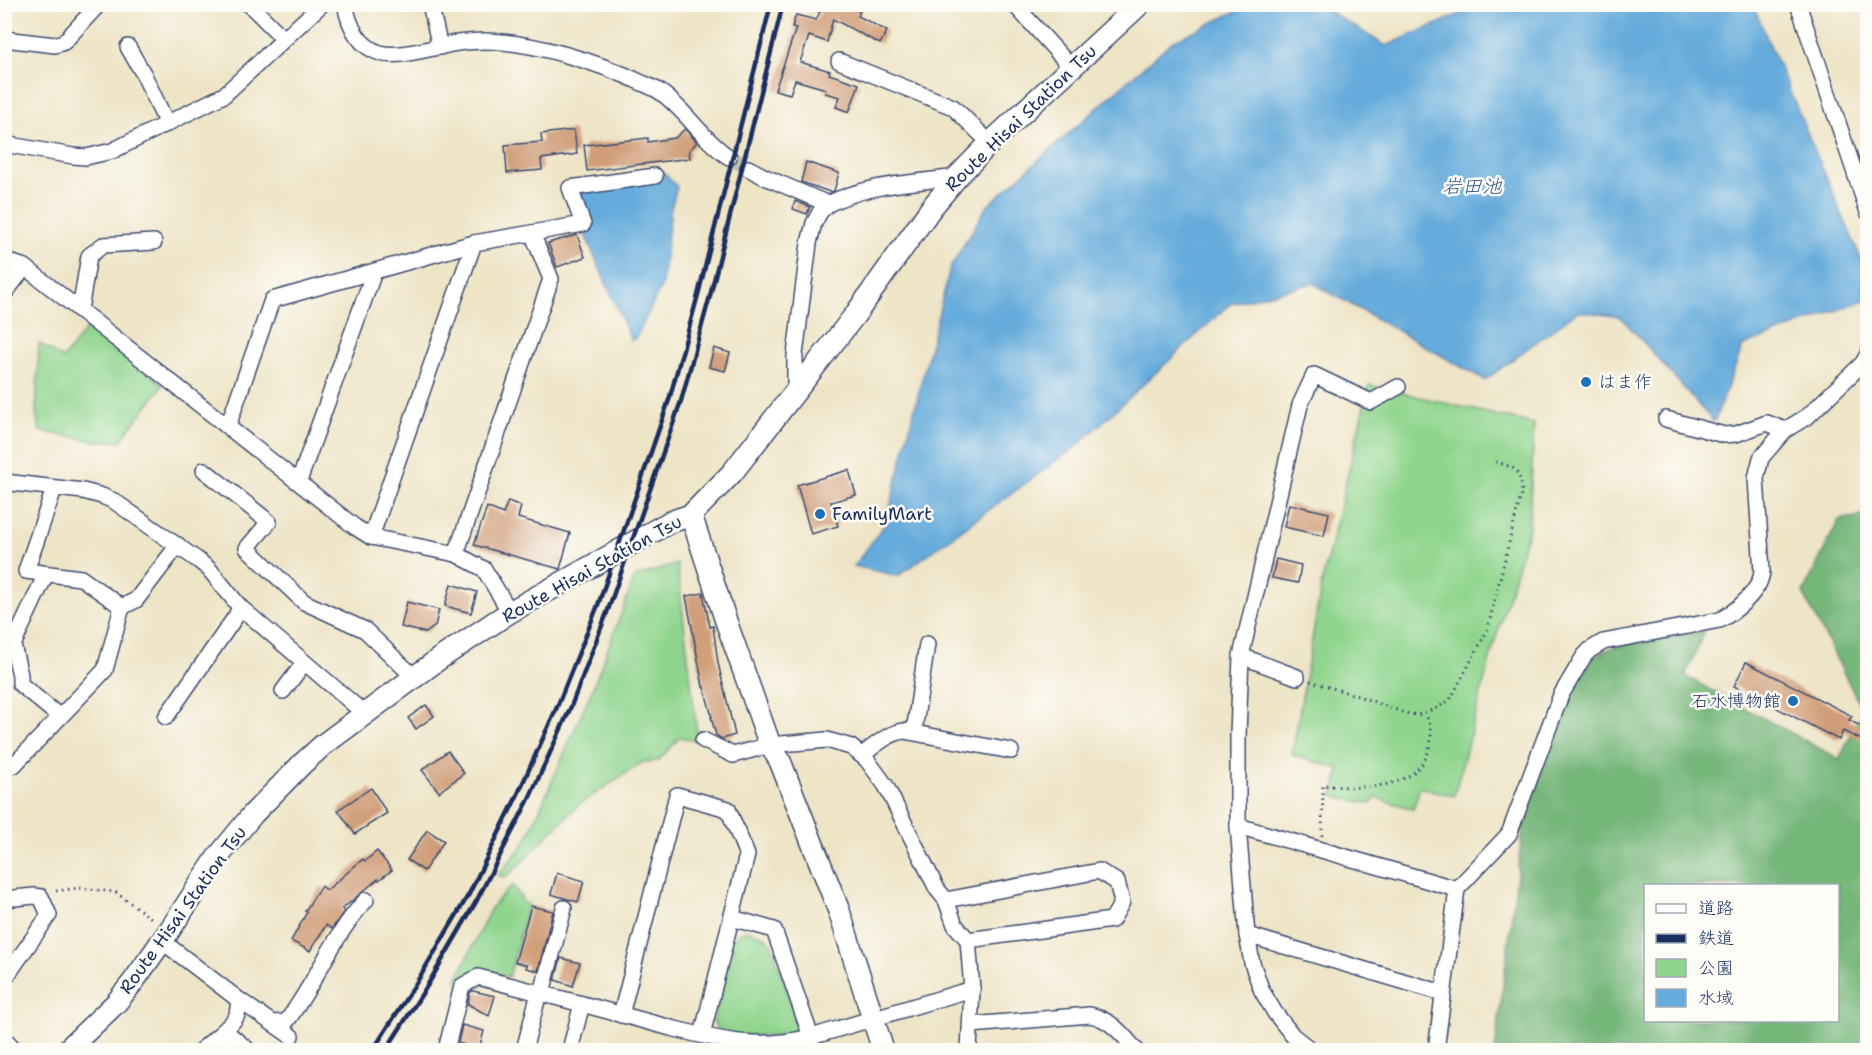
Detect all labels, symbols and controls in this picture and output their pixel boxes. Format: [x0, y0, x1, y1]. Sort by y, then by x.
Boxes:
street label: Route Hisai Station Tsu [940, 39, 1102, 197]
water label: 岩田池 [1442, 173, 1503, 199]
place label: はま作 [1598, 370, 1652, 394]
marker: はま作 [1579, 375, 1593, 389]
place label: FamilyMart [832, 502, 932, 526]
marker: FamilyMart [813, 507, 827, 521]
street label: Route Hisai Station Tsu [498, 510, 686, 628]
place label: 石水博物館 [1691, 689, 1781, 713]
marker: 石水博物館 [1786, 694, 1800, 708]
street label: Route Hisai Station Tsu [114, 821, 252, 999]
legend [1644, 884, 1839, 1022]
text: 道路 [1698, 896, 1734, 920]
text: 鉄道 [1698, 926, 1734, 950]
text: 公園 [1698, 956, 1734, 980]
text: 水域 [1698, 986, 1734, 1010]

